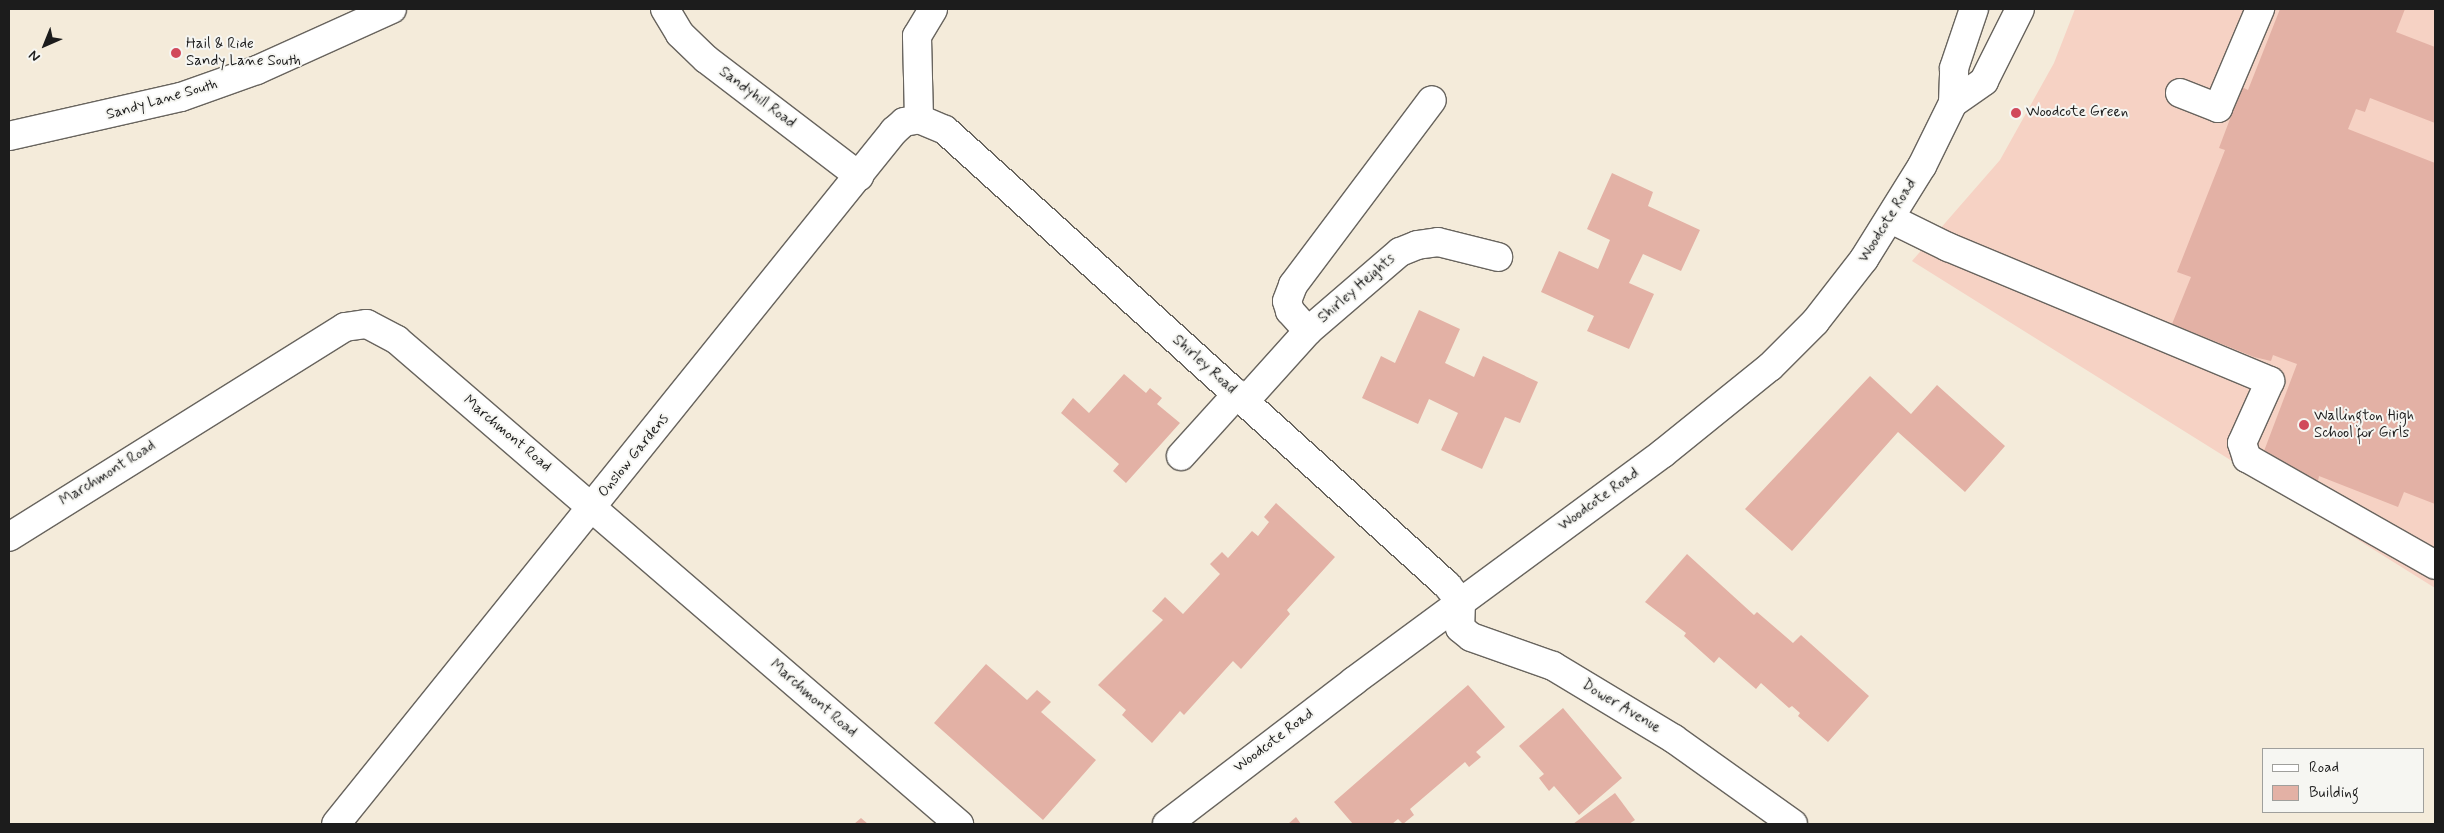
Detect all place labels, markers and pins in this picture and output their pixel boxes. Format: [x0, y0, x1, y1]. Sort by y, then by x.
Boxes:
place label: Hail & Ride Sandy Lane South [186, 35, 298, 70]
marker: Hail & Ride Sandy Lane South [170, 47, 182, 59]
place label: Woodcote Green [2026, 104, 2131, 122]
marker: Woodcote Green [2010, 107, 2022, 119]
place label: Wallington High School for Girls [2314, 407, 2414, 442]
marker: Wallington High School for Girls [2298, 419, 2310, 431]

